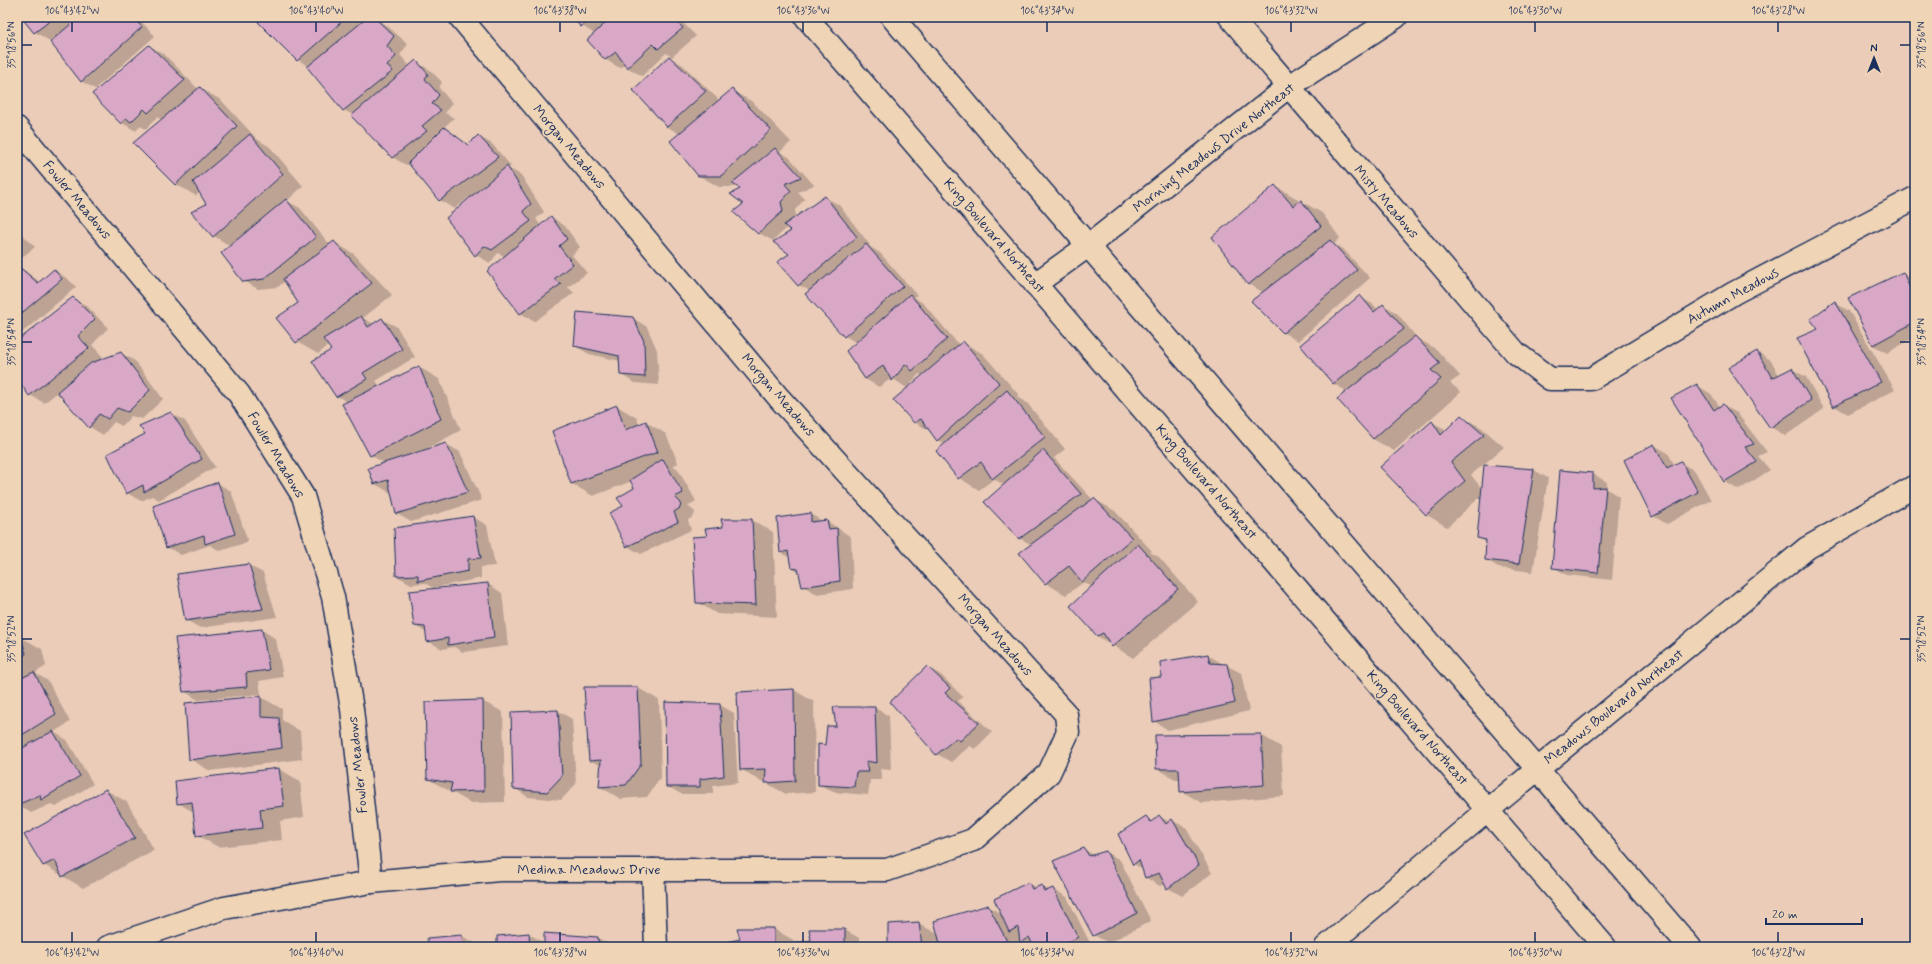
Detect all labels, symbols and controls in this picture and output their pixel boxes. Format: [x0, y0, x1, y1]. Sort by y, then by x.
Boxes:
text: 106°43'42"W [45, 4, 99, 18]
text: 106°43'40"W [289, 4, 343, 18]
text: 106°43'38"W [533, 4, 587, 18]
text: 106°43'36"W [776, 4, 830, 18]
text: 106°43'34"W [1020, 4, 1074, 18]
text: 106°43'32"W [1265, 4, 1317, 18]
text: 106°43'30"W [1508, 4, 1562, 18]
text: 106°43'28"W [1751, 4, 1805, 18]
text: 35°18'56"N [5, 21, 19, 69]
text: 35°18'56"N [1915, 21, 1929, 69]
north arrow [1854, 38, 1894, 78]
text: N [1870, 42, 1878, 56]
street label: Morning Meadows Drive Northeast [1129, 79, 1300, 218]
street label: Morgan Meadows [528, 101, 610, 194]
street label: Fowler Meadows [39, 157, 115, 243]
street label: Misty Meadows [1349, 162, 1423, 242]
street label: King Boulevard Northeast [938, 175, 1049, 298]
street label: Autumn Meadows [1684, 263, 1782, 329]
text: 35°18'54"N [5, 318, 19, 366]
text: 35°18'54"N [1915, 318, 1929, 366]
street label: Morgan Meadows [736, 350, 819, 441]
street label: Fowler Meadows [243, 409, 309, 501]
street label: King Boulevard Northeast [1150, 421, 1261, 544]
street label: Morgan Meadows [953, 590, 1037, 681]
text: 35°18'52"N [5, 615, 19, 662]
text: 35°18'52"N [1915, 615, 1929, 662]
street label: Meadows Boulevard Northeast [1541, 645, 1688, 769]
street label: King Boulevard Northeast [1361, 667, 1472, 790]
street label: Fowler Meadows [344, 716, 372, 814]
street label: Medina Meadows Drive [517, 861, 661, 879]
scale bar [1766, 900, 1862, 926]
text: 20 m [1772, 907, 1798, 923]
text: 106°43'42"W [45, 946, 99, 960]
text: 106°43'40"W [289, 946, 343, 960]
text: 106°43'38"W [533, 946, 587, 960]
text: 106°43'36"W [776, 946, 830, 960]
text: 106°43'34"W [1020, 946, 1074, 960]
text: 106°43'32"W [1265, 946, 1317, 960]
text: 106°43'30"W [1508, 946, 1562, 960]
text: 106°43'28"W [1751, 946, 1805, 960]

